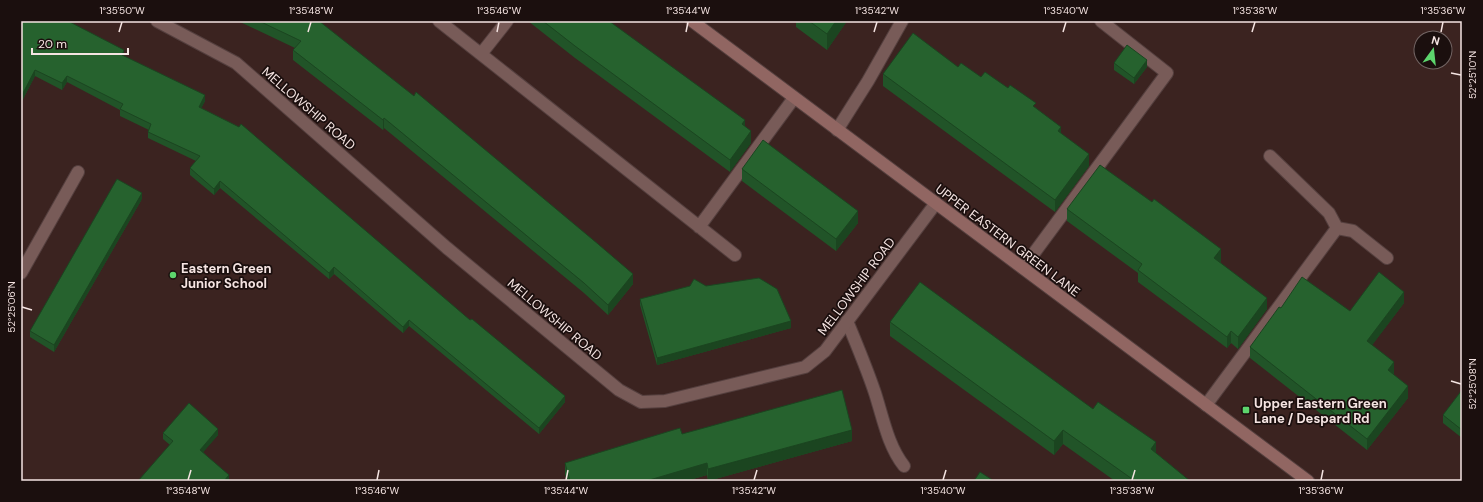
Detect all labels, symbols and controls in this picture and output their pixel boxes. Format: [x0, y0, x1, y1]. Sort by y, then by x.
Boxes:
text: 1°35'50"W [99, 4, 145, 17]
text: 1°35'48"W [289, 4, 333, 17]
text: 1°35'46"W [477, 4, 522, 17]
text: 1°35'44"W [666, 4, 710, 17]
text: 1°35'42"W [855, 4, 899, 17]
text: 1°35'40"W [1044, 4, 1089, 17]
text: 1°35'38"W [1233, 4, 1278, 17]
text: 1°35'36"W [1421, 4, 1466, 17]
scale bar [32, 30, 128, 56]
north arrow [1413, 30, 1453, 70]
text: N [1430, 33, 1441, 48]
text: 20 m [38, 36, 67, 52]
text: 52°25'10"N [1466, 51, 1479, 99]
street label: MELLOWSHIP ROAD [258, 63, 359, 154]
street label: UPPER EASTERN GREEN LANE [932, 180, 1083, 300]
street label: MELLOWSHIP ROAD [814, 234, 899, 339]
place label: Eastern Green Junior School [181, 260, 272, 292]
marker: Eastern Green Junior School [168, 270, 178, 280]
street label: MELLOWSHIP ROAD [504, 275, 606, 364]
text: 52°25'06"N [5, 281, 18, 333]
text: 52°25'08"N [1466, 358, 1479, 410]
place label: Upper Eastern Green Lane / Despard Rd [1254, 395, 1387, 427]
marker: Upper Eastern Green Lane / Despard Rd [1241, 405, 1251, 415]
text: 1°35'48"W [166, 484, 210, 497]
text: 1°35'46"W [355, 484, 400, 497]
text: 1°35'44"W [544, 484, 588, 497]
text: 1°35'42"W [732, 484, 776, 497]
text: 1°35'40"W [921, 484, 966, 497]
text: 1°35'38"W [1110, 484, 1155, 497]
text: 1°35'36"W [1299, 484, 1344, 497]

